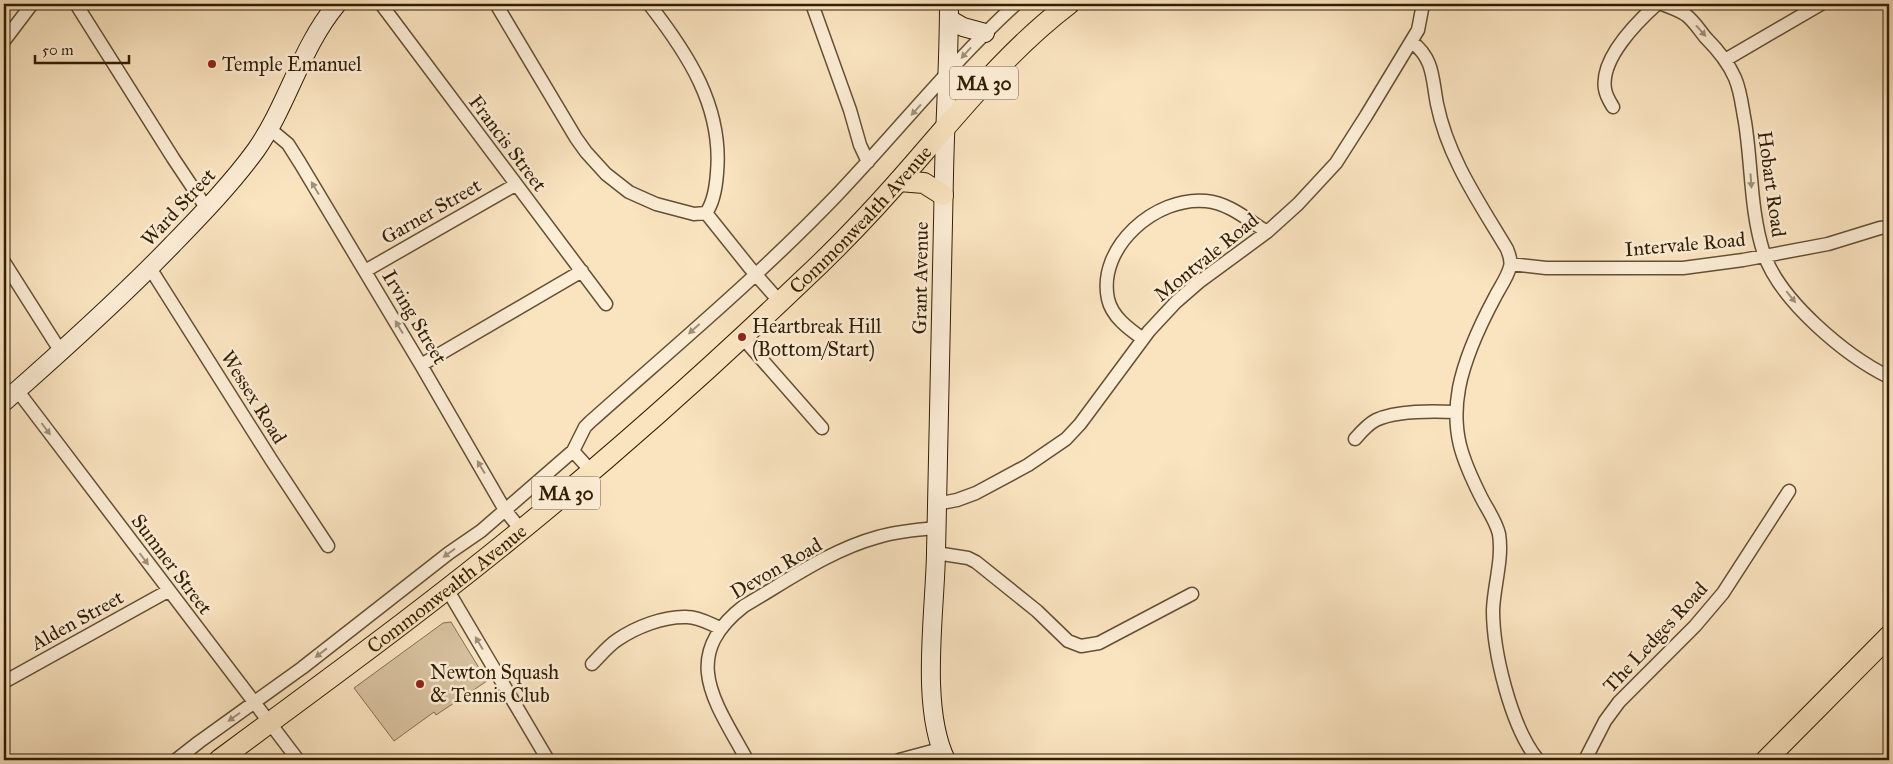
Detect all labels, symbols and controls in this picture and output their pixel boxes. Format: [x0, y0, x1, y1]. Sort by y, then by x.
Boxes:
one-way arrow [1695, 25, 1706, 38]
scale bar [35, 32, 129, 64]
text: 50 m [42, 41, 74, 59]
one-way arrow [961, 46, 972, 59]
place label: Temple Emanuel [222, 52, 362, 76]
marker: Temple Emanuel [206, 58, 218, 70]
road number: MA 30 [950, 66, 1018, 100]
street label: Francis Street [464, 90, 552, 196]
one-way arrow [910, 103, 922, 115]
street label: Hobart Road [1753, 129, 1791, 239]
street label: Commonwealth Avenue [784, 140, 936, 299]
street label: Ward Street [136, 163, 220, 251]
street label: Garner Street [377, 173, 485, 249]
one-way arrow [1747, 173, 1755, 189]
one-way arrow [310, 182, 320, 195]
street label: Montvale Road [1149, 208, 1263, 306]
street label: Grant Avenue [907, 221, 933, 335]
street label: Intervale Road [1624, 227, 1746, 261]
street label: Irving Street [377, 266, 452, 369]
one-way arrow [1785, 290, 1796, 303]
place label: Heartbreak Hill (Bottom/Start) [752, 314, 882, 362]
one-way arrow [394, 321, 403, 334]
one-way arrow [688, 323, 700, 335]
marker: Heartbreak Hill (Bottom/Start) [736, 331, 748, 343]
street label: Wessex Road [216, 346, 292, 448]
one-way arrow [41, 422, 52, 435]
one-way arrow [477, 461, 486, 474]
road number: MA 30 [532, 476, 600, 509]
street label: Sumner Street [126, 509, 218, 619]
street label: Commonwealth Avenue [362, 519, 531, 658]
street label: Devon Road [726, 532, 826, 604]
one-way arrow [442, 548, 456, 558]
one-way arrow [139, 552, 149, 566]
street label: The Ledges Road [1598, 577, 1713, 698]
street label: Alden Street [26, 585, 127, 656]
one-way arrow [475, 636, 484, 649]
one-way arrow [314, 648, 328, 658]
place label: Newton Squash & Tennis Club [430, 660, 559, 707]
marker: Newton Squash & Tennis Club [414, 678, 426, 690]
one-way arrow [228, 712, 241, 722]

